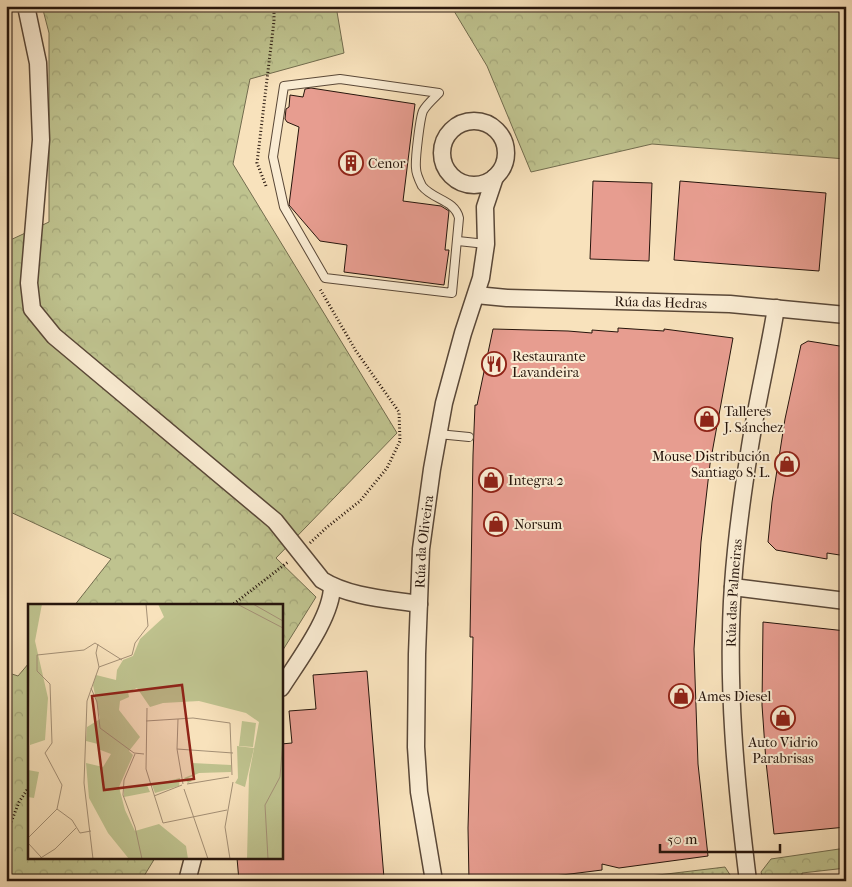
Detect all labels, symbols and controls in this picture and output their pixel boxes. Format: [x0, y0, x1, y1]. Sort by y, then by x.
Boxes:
building icon: Cenor [338, 150, 364, 176]
place label: Cenor [368, 155, 405, 172]
street label: Rúa das Hedras [614, 293, 707, 312]
place label: Restaurante Lavandeira [512, 348, 586, 381]
restaurant icon: Restaurante Lavandeira [481, 351, 507, 377]
place label: Talleres J. Sánchez [723, 403, 783, 436]
shop icon: Talleres J. Sánchez [694, 406, 720, 432]
place label: Mouse Distribución Santiago S. L. [652, 448, 770, 481]
shop icon: Mouse Distribución Santiago S. L. [774, 451, 800, 477]
shop icon: Integra 2 [478, 467, 504, 493]
place label: Integra 2 [508, 472, 564, 489]
street label: Rúa da Oliveira [412, 494, 437, 589]
shop icon: Norsum [483, 511, 509, 537]
place label: Norsum [514, 516, 562, 533]
street label: Rúa das Palmeiras [723, 538, 746, 647]
inset map [28, 604, 282, 860]
shop icon: Ames Diesel [668, 683, 694, 709]
place label: Ames Diesel [697, 688, 771, 705]
shop icon: Auto Vidrio Parabrisas [770, 705, 796, 731]
place label: Auto Vidrio Parabrisas [747, 734, 818, 767]
scale bar [660, 822, 780, 854]
text: 50 m [667, 830, 698, 848]

